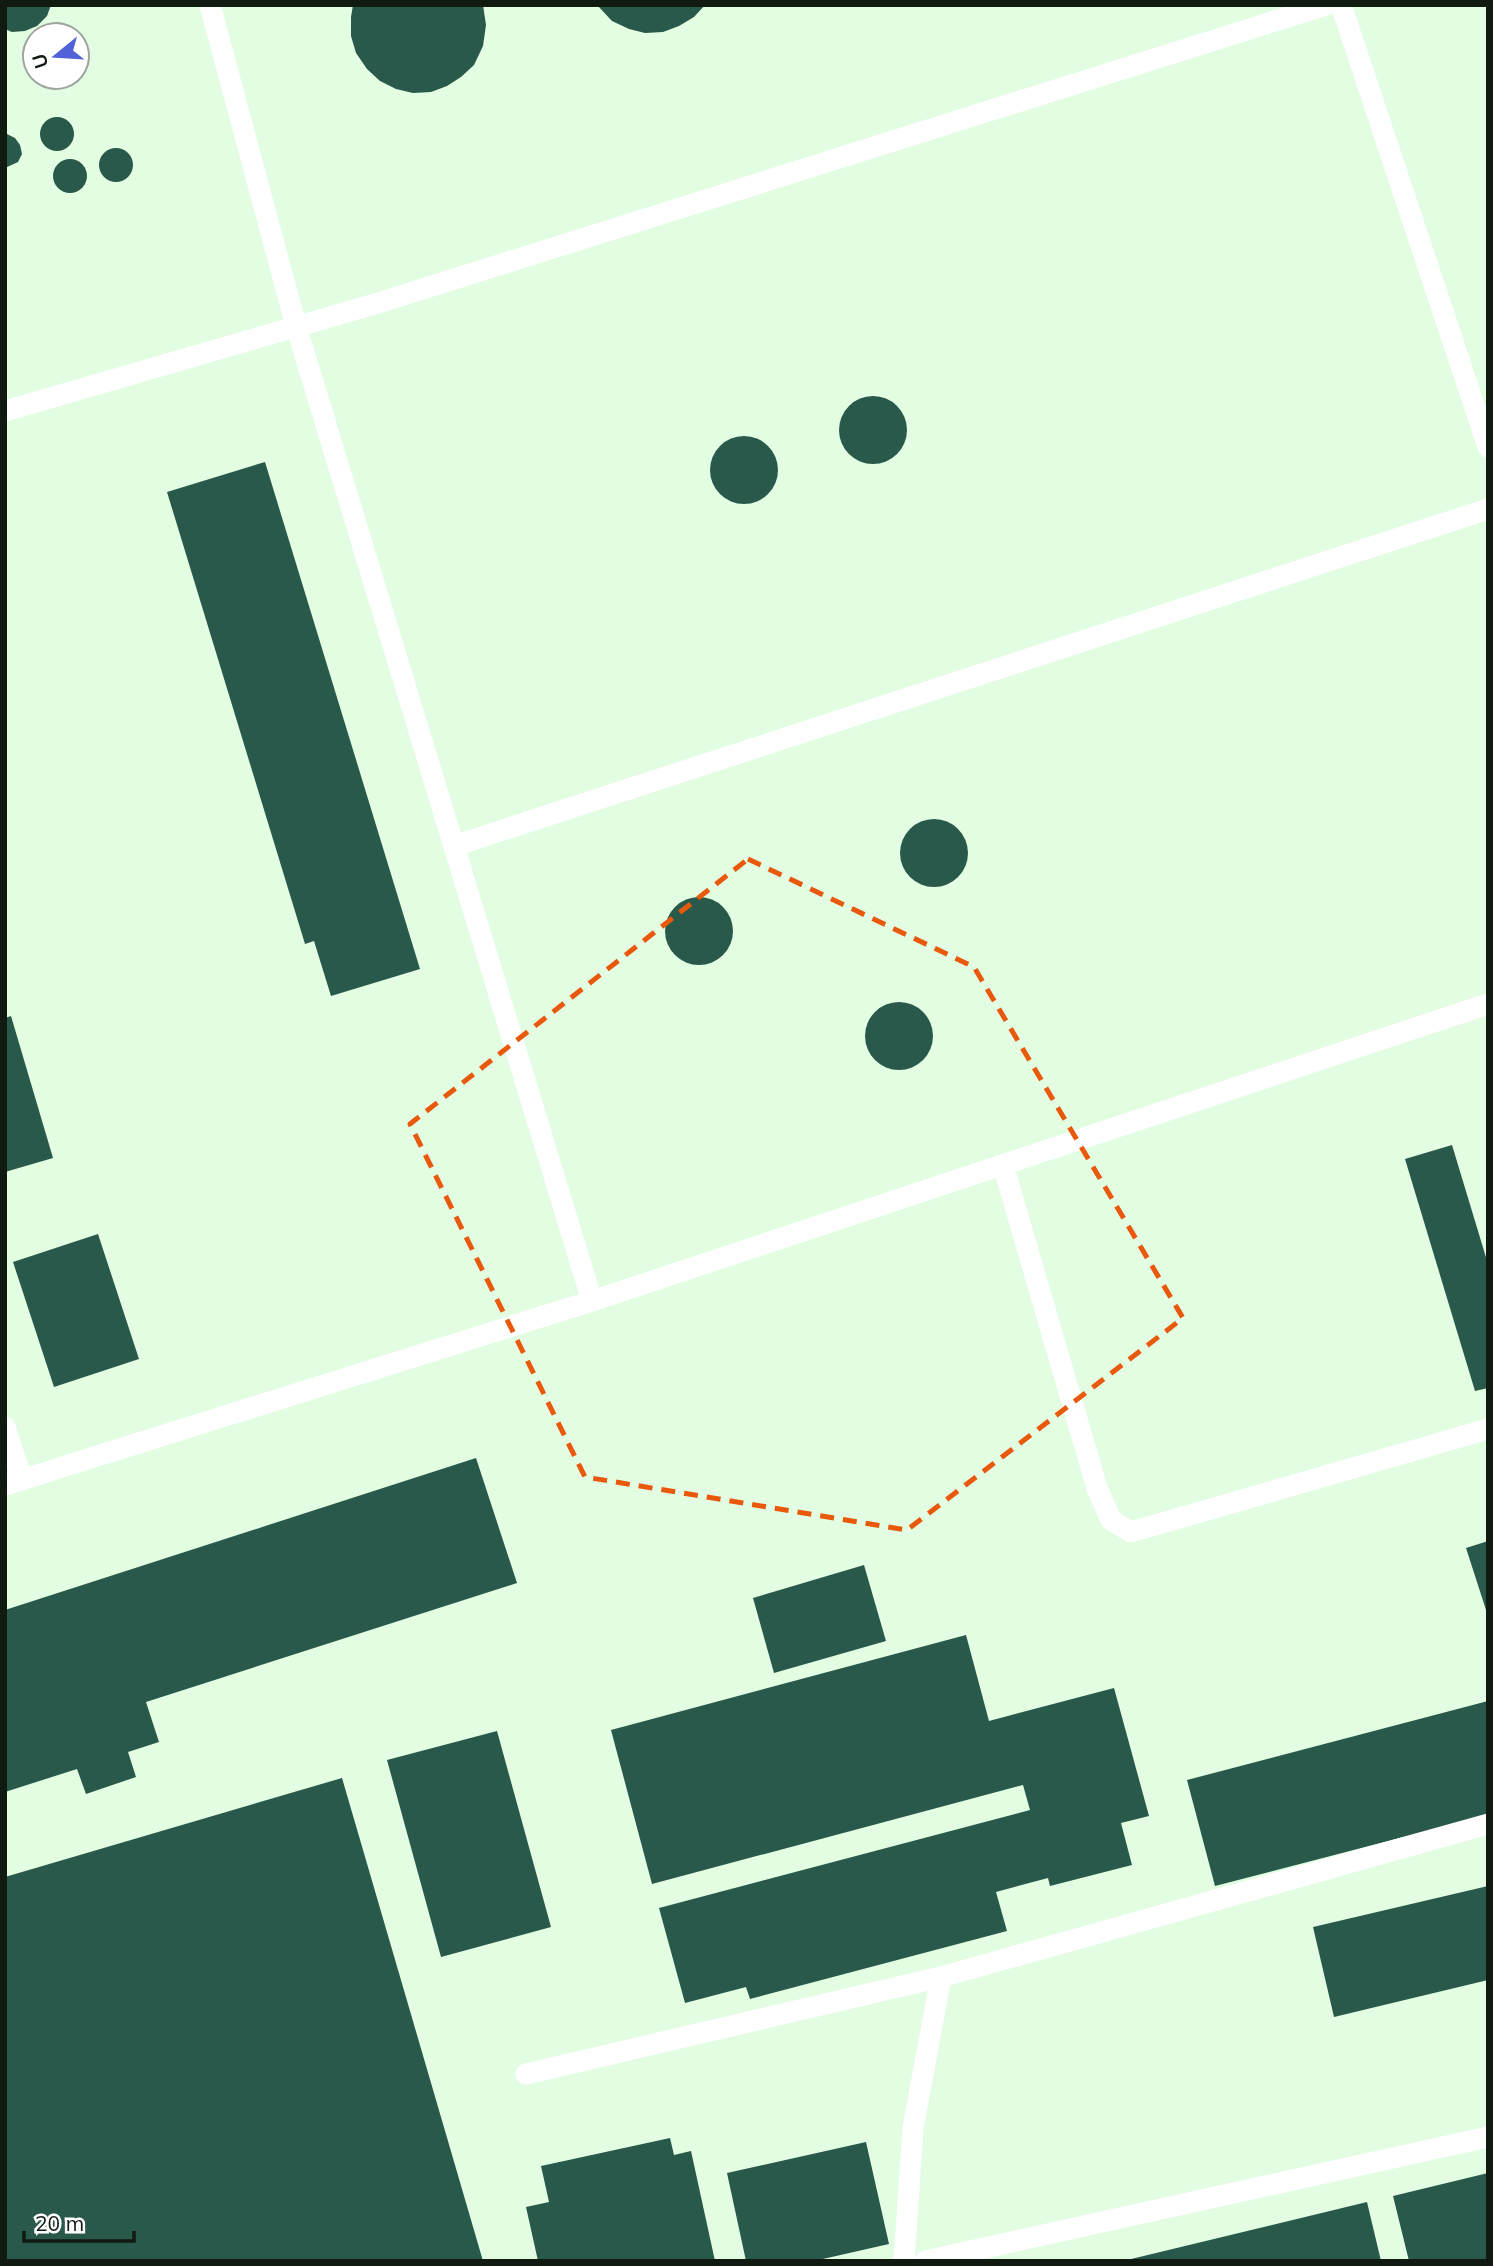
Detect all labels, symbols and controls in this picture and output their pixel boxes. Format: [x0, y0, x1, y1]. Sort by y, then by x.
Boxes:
north arrow [21, 21, 91, 91]
text: U [26, 51, 53, 72]
scale bar [24, 2200, 135, 2244]
text: 20 m [35, 2210, 84, 2236]

